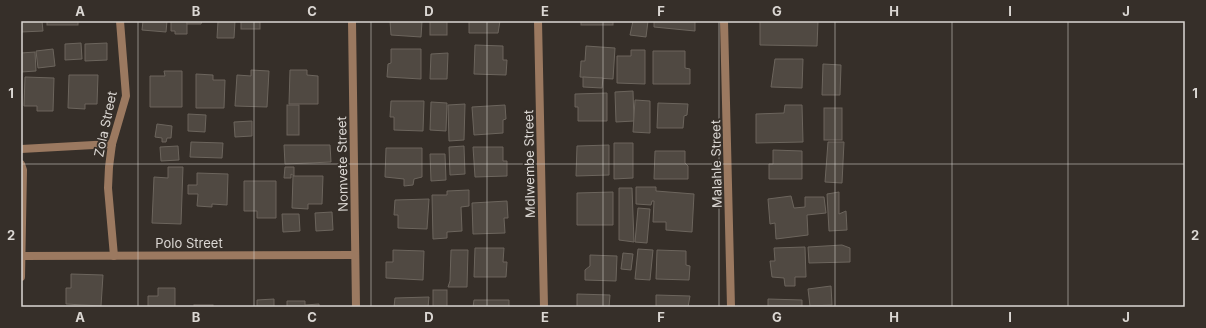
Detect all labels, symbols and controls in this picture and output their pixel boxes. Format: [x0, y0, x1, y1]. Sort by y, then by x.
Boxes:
text: A [75, 3, 85, 19]
text: B [192, 3, 201, 19]
text: C [307, 3, 317, 19]
text: D [424, 3, 434, 19]
text: E [541, 3, 549, 19]
text: F [657, 3, 665, 19]
text: G [772, 3, 782, 19]
text: H [889, 3, 899, 19]
text: I [1008, 3, 1012, 19]
text: J [1122, 3, 1130, 19]
text: 1 [8, 85, 14, 101]
text: 1 [1192, 85, 1198, 101]
street label: Zola Street [90, 90, 120, 158]
street label: Mdlwembe Street [520, 110, 538, 218]
street label: Nomvete Street [333, 116, 351, 212]
street label: Malahle Street [707, 120, 725, 208]
text: 2 [7, 227, 15, 243]
text: 2 [1191, 227, 1199, 243]
street label: Polo Street [155, 235, 223, 251]
text: A [75, 309, 85, 325]
text: B [192, 309, 201, 325]
text: C [307, 309, 317, 325]
text: D [424, 309, 434, 325]
text: E [541, 309, 549, 325]
text: F [657, 309, 665, 325]
text: G [772, 309, 782, 325]
text: H [889, 309, 899, 325]
text: I [1008, 309, 1012, 325]
text: J [1122, 309, 1130, 325]

